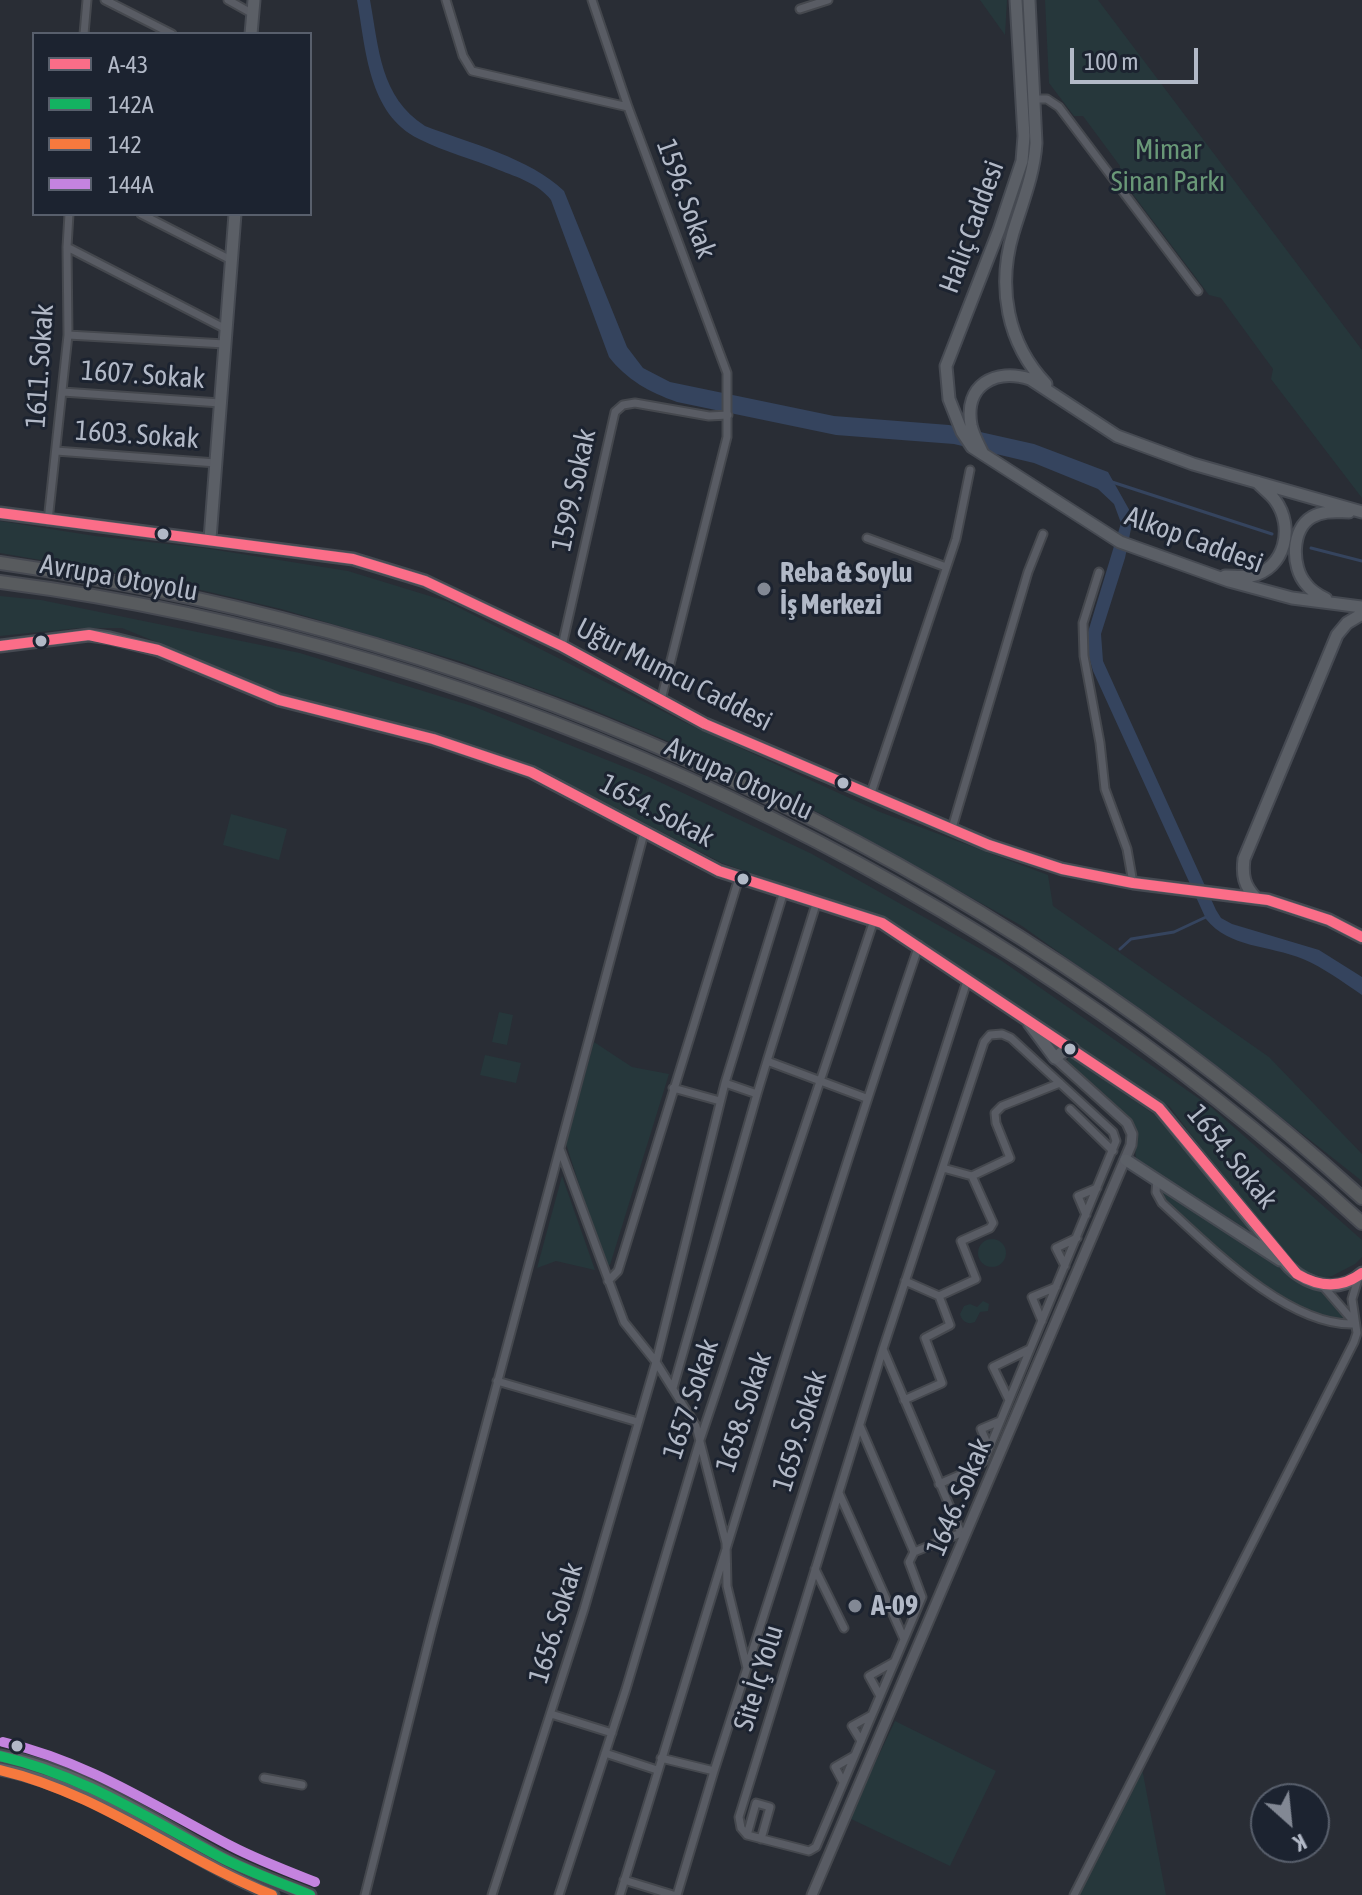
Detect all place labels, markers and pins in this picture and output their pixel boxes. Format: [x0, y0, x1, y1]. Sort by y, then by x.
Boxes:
unlabelled marker [155, 526, 171, 542]
place label: Reba & Soylu İş Merkezi [780, 556, 912, 622]
marker: Reba & Soylu İş Merkezi [755, 580, 773, 598]
unlabelled marker [33, 633, 49, 649]
unlabelled marker [835, 775, 851, 791]
unlabelled marker [735, 871, 751, 887]
unlabelled marker [1062, 1041, 1078, 1057]
place label: A-09 [871, 1589, 918, 1623]
marker: A-09 [846, 1597, 864, 1615]
unlabelled marker [9, 1738, 25, 1754]

